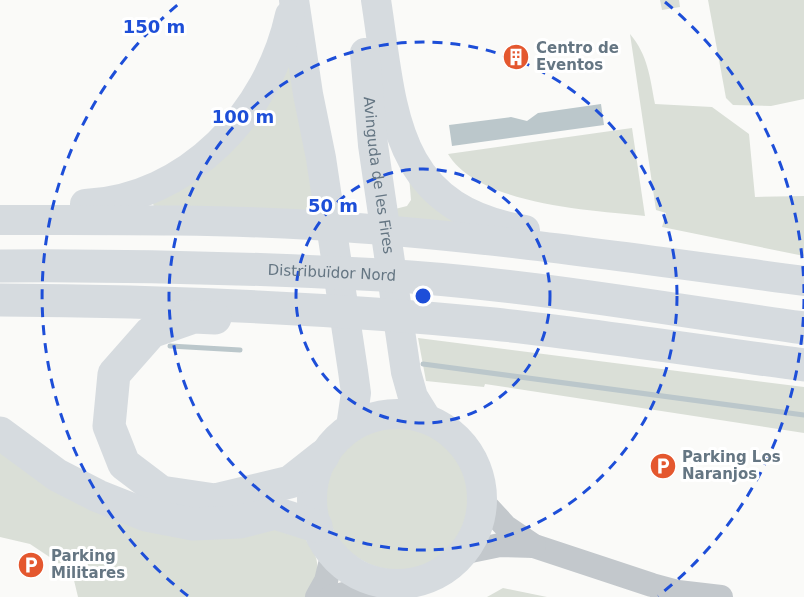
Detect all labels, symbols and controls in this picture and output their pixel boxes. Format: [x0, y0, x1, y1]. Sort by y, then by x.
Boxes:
text: 150 m [123, 16, 185, 37]
place label: Centro de Eventos [536, 39, 619, 74]
building icon: Centro de Eventos [501, 42, 531, 72]
street label: Avinguda de les Fires [360, 96, 398, 255]
text: 100 m [212, 106, 274, 127]
text: 50 m [308, 195, 358, 216]
street label: Distribuïdor Nord [267, 261, 397, 285]
centre of rings [413, 286, 433, 306]
place label: Parking Los Naranjos [682, 448, 781, 483]
parking icon: Parking Los Naranjos [648, 451, 678, 481]
place label: Parking Militares [51, 547, 125, 582]
parking icon: Parking Militares [16, 550, 46, 580]

